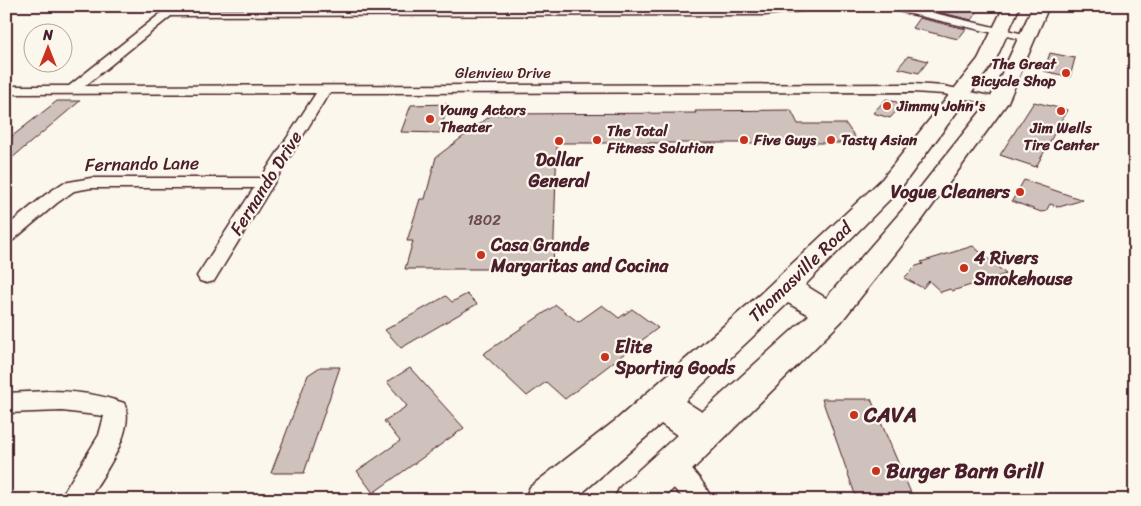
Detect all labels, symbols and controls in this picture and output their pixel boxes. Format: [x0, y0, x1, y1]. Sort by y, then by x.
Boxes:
north arrow [22, 22, 72, 72]
text: N [42, 23, 53, 48]
place label: The Great Bicycle Shop [971, 51, 1057, 94]
street label: Glenview Drive [455, 60, 551, 86]
marker: The Great Bicycle Shop [1060, 67, 1072, 79]
place label: Jimmy John's [896, 93, 986, 119]
place label: Young Actors Theater [440, 97, 527, 140]
marker: Jimmy John's [881, 100, 893, 112]
marker: Jim Wells Tire Center [1055, 105, 1067, 117]
marker: Young Actors Theater [424, 113, 436, 125]
place label: Jim Wells Tire Center [1024, 115, 1100, 158]
place label: The Total Fitness Solution [606, 118, 714, 161]
street label: Fernando Drive [221, 124, 311, 242]
place label: Five Guys [753, 127, 817, 153]
place label: Tasty Asian [841, 127, 918, 153]
marker: The Total Fitness Solution [591, 134, 603, 146]
marker: Five Guys [738, 134, 750, 146]
marker: Tasty Asian [825, 134, 837, 146]
marker: Dollar General [553, 135, 565, 147]
place label: Dollar General [528, 144, 590, 197]
street label: Fernando Lane [85, 147, 199, 181]
place label: Vogue Cleaners [891, 176, 1011, 208]
marker: Vogue Cleaners [1014, 186, 1026, 198]
house number: 1802 [467, 207, 501, 233]
street label: Thomasville Road [740, 213, 861, 330]
place label: Casa Grande Margaritas and Cocina [490, 229, 669, 282]
place label: 4 Rivers Smokehouse [973, 242, 1073, 295]
marker: Casa Grande Margaritas and Cocina [475, 249, 487, 261]
marker: 4 Rivers Smokehouse [958, 262, 970, 274]
place label: Elite Sporting Goods [614, 331, 736, 384]
marker: Elite Sporting Goods [599, 351, 611, 363]
place label: CAVA [863, 396, 917, 434]
marker: CAVA [848, 409, 860, 421]
place label: Burger Barn Grill [886, 452, 1044, 490]
marker: Burger Barn Grill [870, 465, 882, 477]

